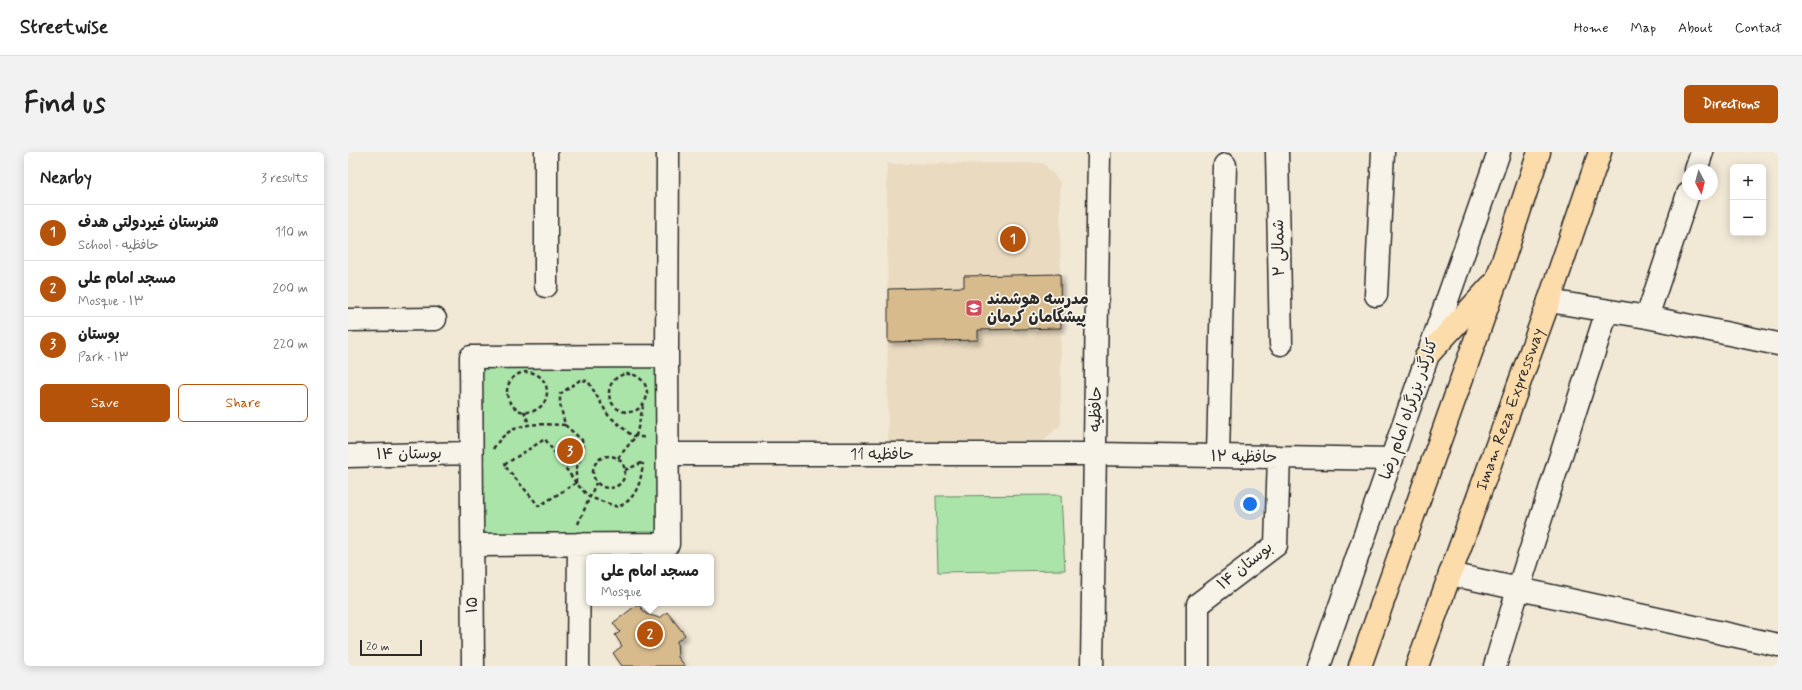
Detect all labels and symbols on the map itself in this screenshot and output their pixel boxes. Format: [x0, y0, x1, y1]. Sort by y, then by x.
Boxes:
north arrow [1682, 164, 1718, 200]
street label: ۲ شمالی [1268, 219, 1290, 277]
pin: 1 [1000, 224, 1026, 254]
place label: مدرسه هوشمند پیشگامان کرمان [987, 289, 1089, 328]
school or university icon: مدرسه هوشمند پیشگامان کرمان [964, 298, 984, 318]
street label: Imam Reza Expressway [1471, 325, 1549, 493]
street label: کنارگذر بزرگراه امام رضا [1375, 335, 1444, 483]
street label: حافظیه [1085, 386, 1107, 432]
pin: 3 [557, 436, 583, 466]
street label: بوستان ۱۴ [376, 443, 442, 465]
street label: حافظیه 11 [850, 444, 914, 465]
street label: حافظیه ۱۲ [1211, 446, 1277, 468]
your location [1240, 494, 1260, 514]
street label: بوستان ۱۴ [1213, 537, 1277, 595]
street label: ۱۵ [462, 597, 483, 613]
pin: 2 [637, 619, 663, 649]
scale bar [360, 638, 422, 657]

